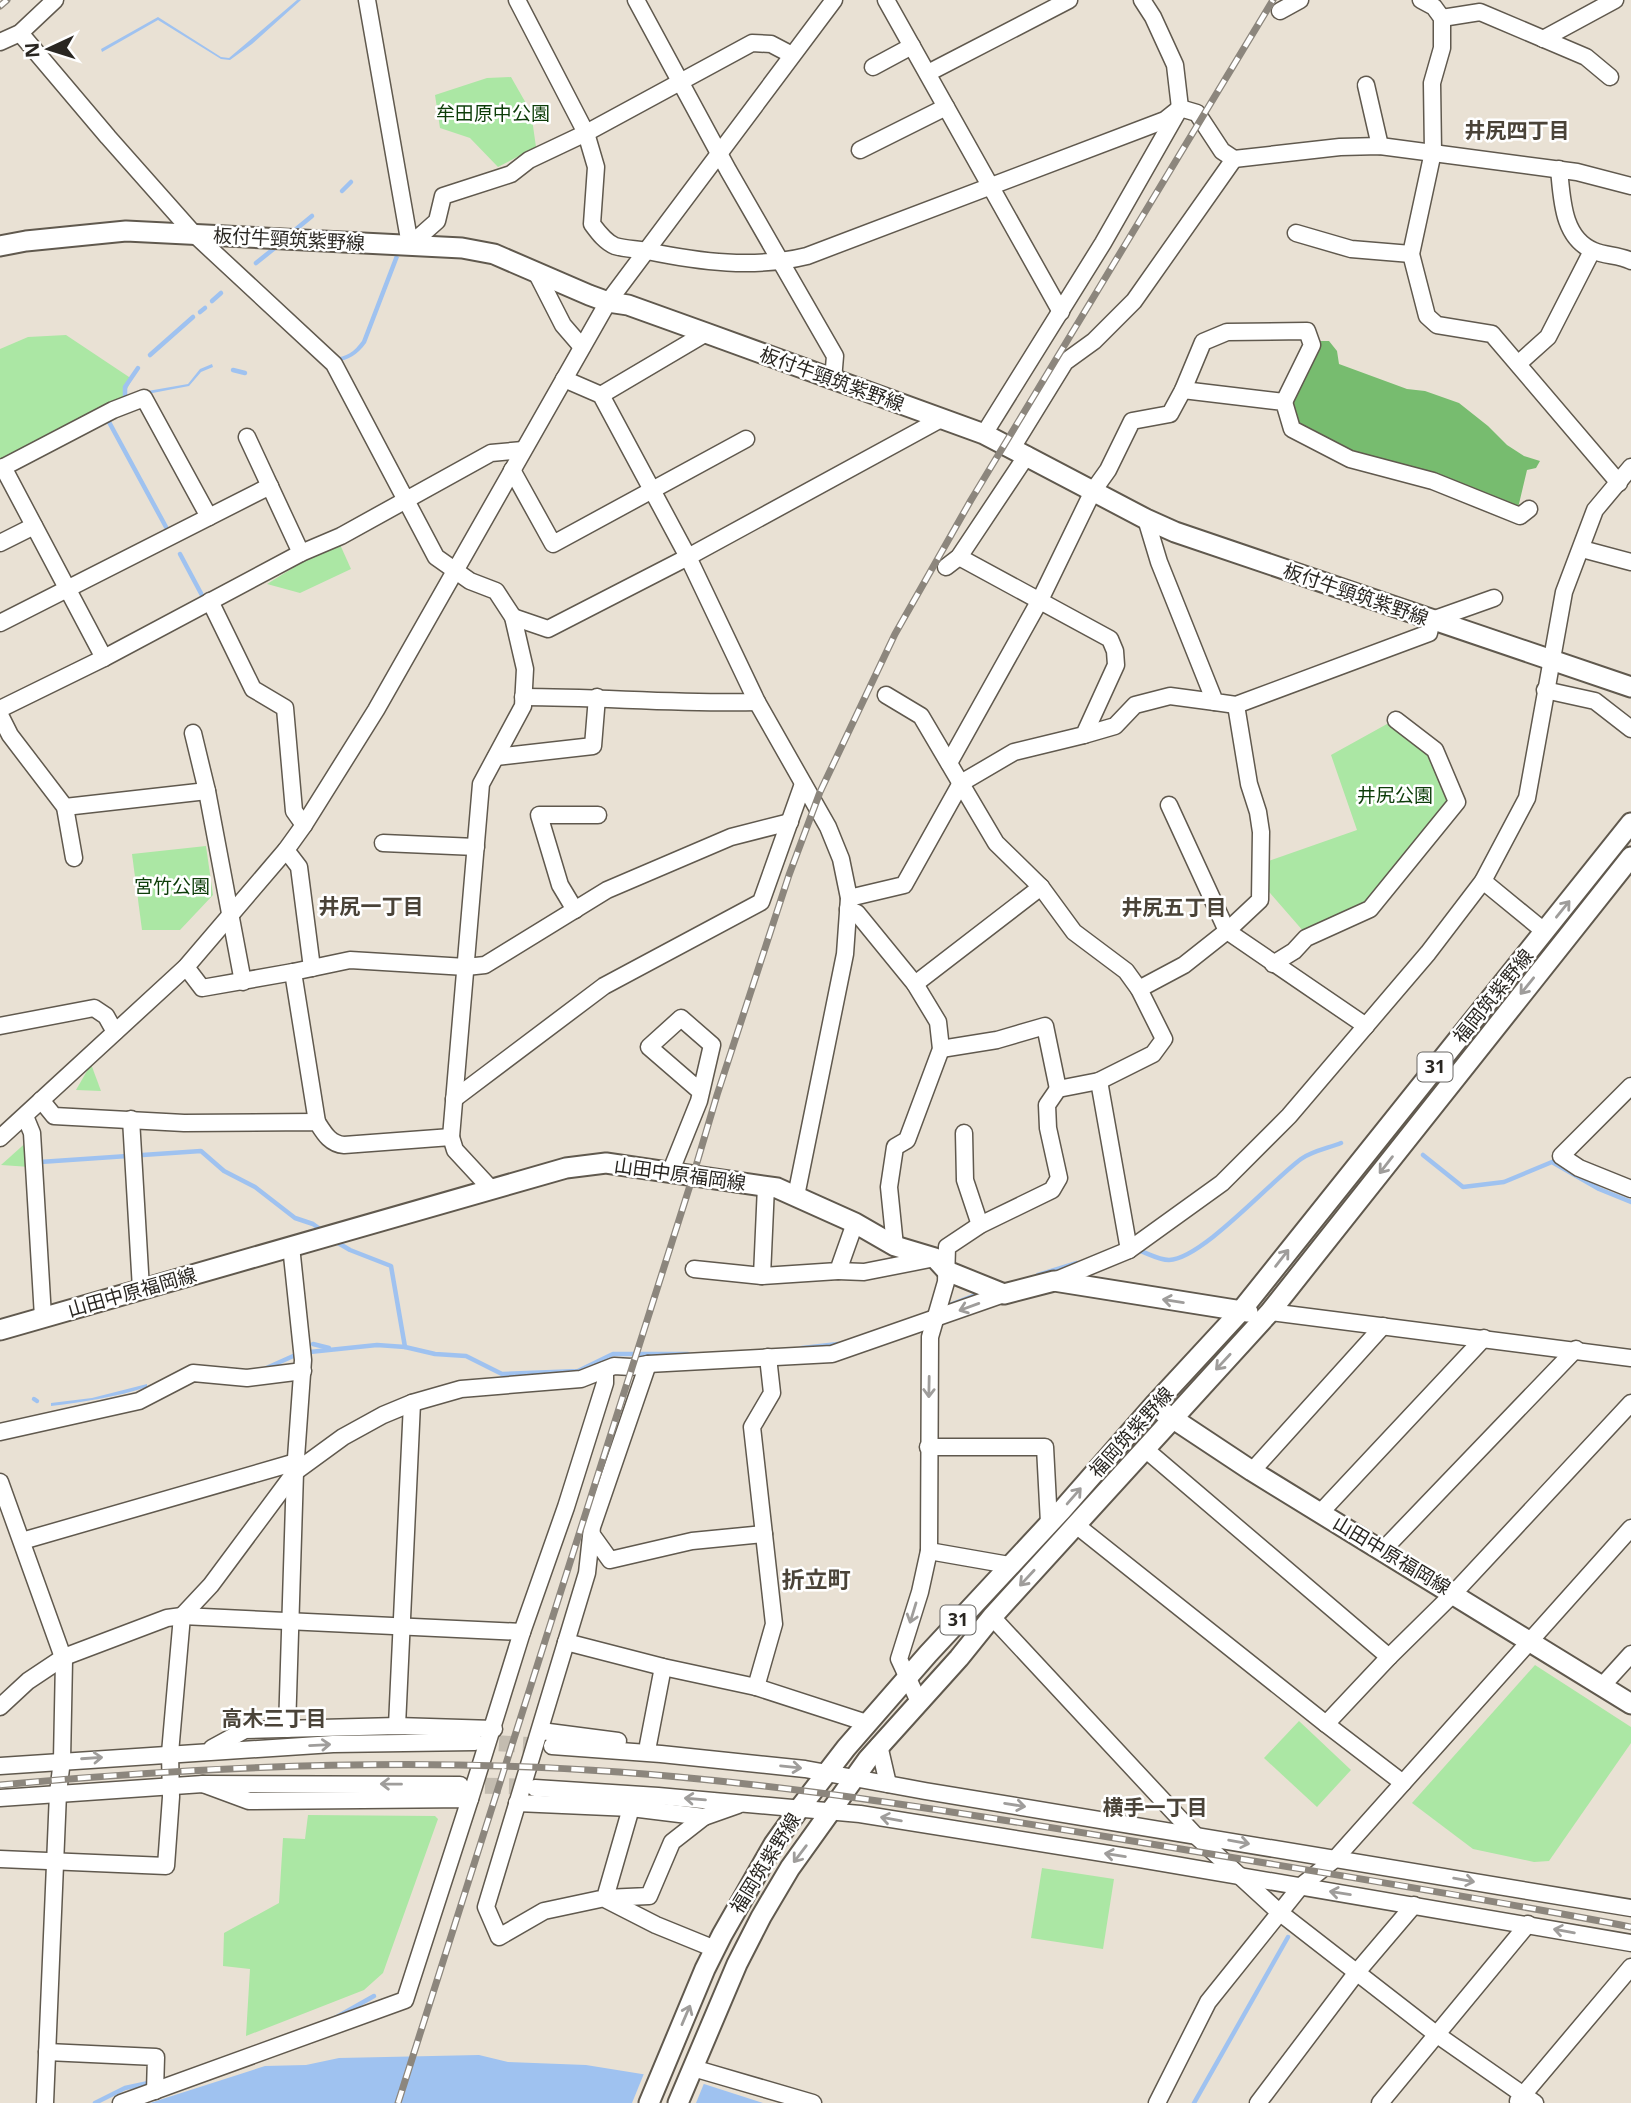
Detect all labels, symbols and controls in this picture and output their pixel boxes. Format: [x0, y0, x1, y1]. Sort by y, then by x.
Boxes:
north arrow [14, 14, 84, 84]
text: N [19, 42, 46, 59]
park label: 牟田原中公園 [436, 100, 550, 126]
district label: 井尻四丁目 [1465, 116, 1570, 144]
street label: 板付牛頸筑紫野線 [212, 222, 366, 256]
street label: 板付牛頸筑紫野線 [756, 341, 908, 417]
street label: 板付牛頸筑紫野線 [1280, 557, 1432, 631]
park label: 井尻公園 [1357, 782, 1433, 808]
park label: 宮竹公園 [134, 873, 210, 899]
district label: 井尻一丁目 [319, 892, 424, 920]
district label: 井尻五丁目 [1122, 893, 1227, 921]
one-way arrow [1555, 900, 1570, 918]
street label: 福岡筑紫野線 [1447, 944, 1539, 1048]
one-way arrow [1519, 977, 1535, 995]
road number: 31 [1418, 1052, 1452, 1082]
street label: 山田中原福岡線 [612, 1152, 748, 1196]
one-way arrow [1378, 1155, 1393, 1173]
one-way arrow [1274, 1249, 1289, 1267]
street label: 山田中原福岡線 [64, 1261, 200, 1323]
one-way arrow [1162, 1294, 1185, 1307]
one-way arrow [958, 1302, 980, 1314]
one-way arrow [1215, 1353, 1232, 1370]
one-way arrow [922, 1375, 936, 1398]
street label: 福岡筑紫野線 [1083, 1381, 1179, 1483]
one-way arrow [1066, 1487, 1082, 1505]
street label: 山田中原福岡線 [1328, 1510, 1456, 1600]
district label: 折立町 [782, 1563, 851, 1595]
one-way arrow [1019, 1569, 1036, 1586]
one-way arrow [906, 1601, 919, 1623]
road number: 31 [940, 1605, 976, 1634]
district label: 高木三丁目 [222, 1704, 327, 1732]
one-way arrow [308, 1738, 331, 1751]
one-way arrow [81, 1751, 103, 1764]
one-way arrow [779, 1761, 802, 1774]
one-way arrow [380, 1777, 403, 1791]
one-way arrow [684, 1792, 706, 1805]
district label: 横手一丁目 [1103, 1793, 1208, 1821]
one-way arrow [1003, 1799, 1026, 1812]
street label: 福岡筑紫野線 [724, 1808, 806, 1918]
one-way arrow [880, 1812, 902, 1826]
one-way arrow [1228, 1836, 1250, 1849]
one-way arrow [792, 1844, 807, 1863]
one-way arrow [1104, 1848, 1127, 1861]
one-way arrow [1452, 1873, 1475, 1887]
one-way arrow [1329, 1886, 1352, 1899]
one-way arrow [1553, 1923, 1576, 1937]
one-way arrow [680, 2005, 693, 2026]

